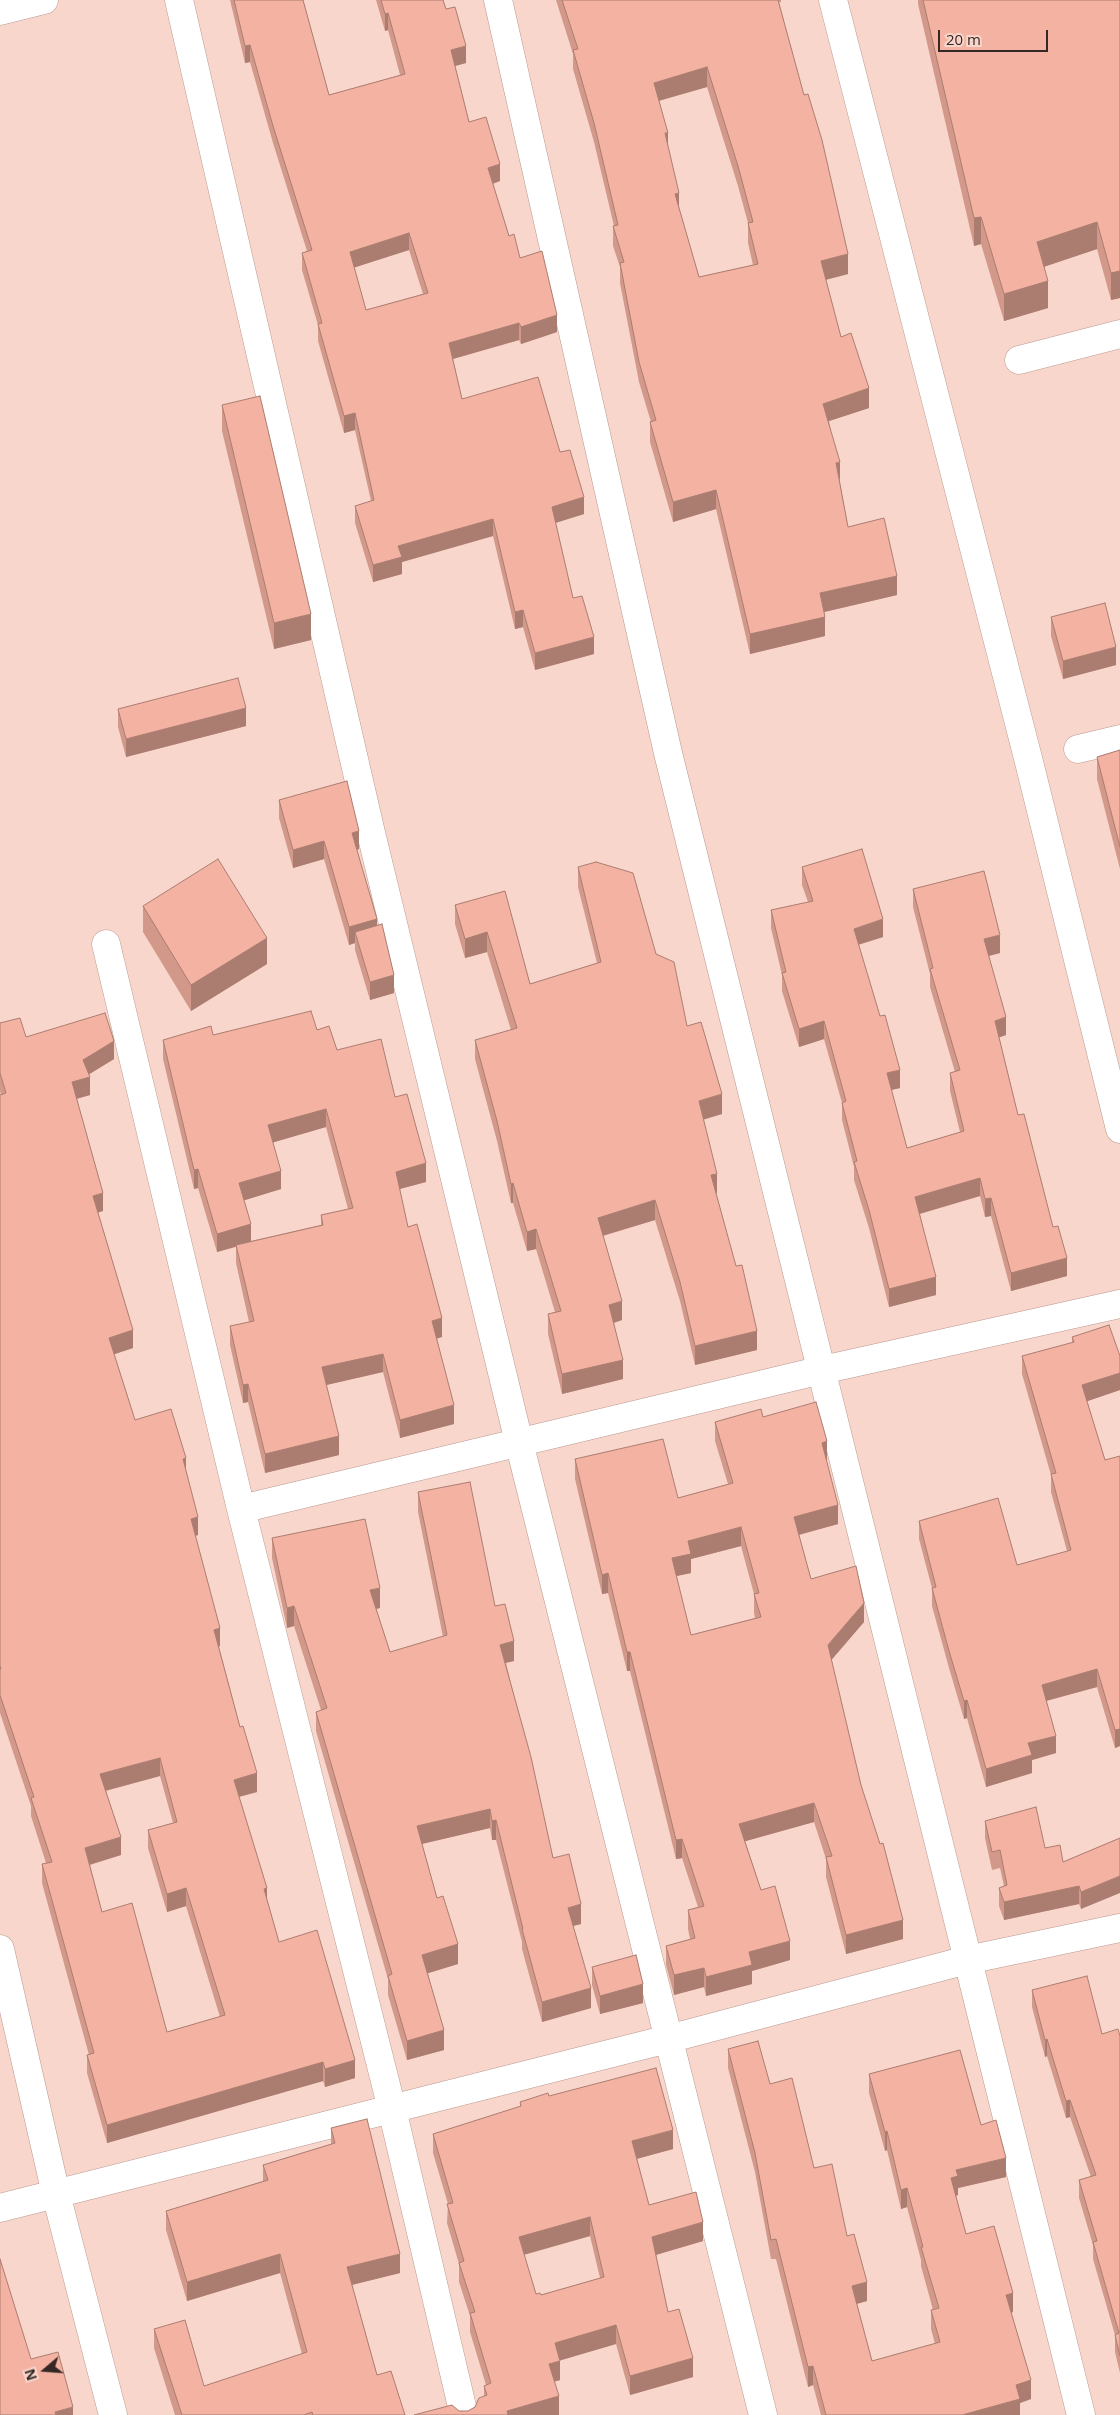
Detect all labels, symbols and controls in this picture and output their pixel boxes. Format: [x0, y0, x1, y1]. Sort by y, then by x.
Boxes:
scale bar [940, 20, 1050, 52]
text: 20 m [946, 29, 981, 49]
north arrow [20, 2345, 70, 2395]
text: N [19, 2366, 41, 2383]

